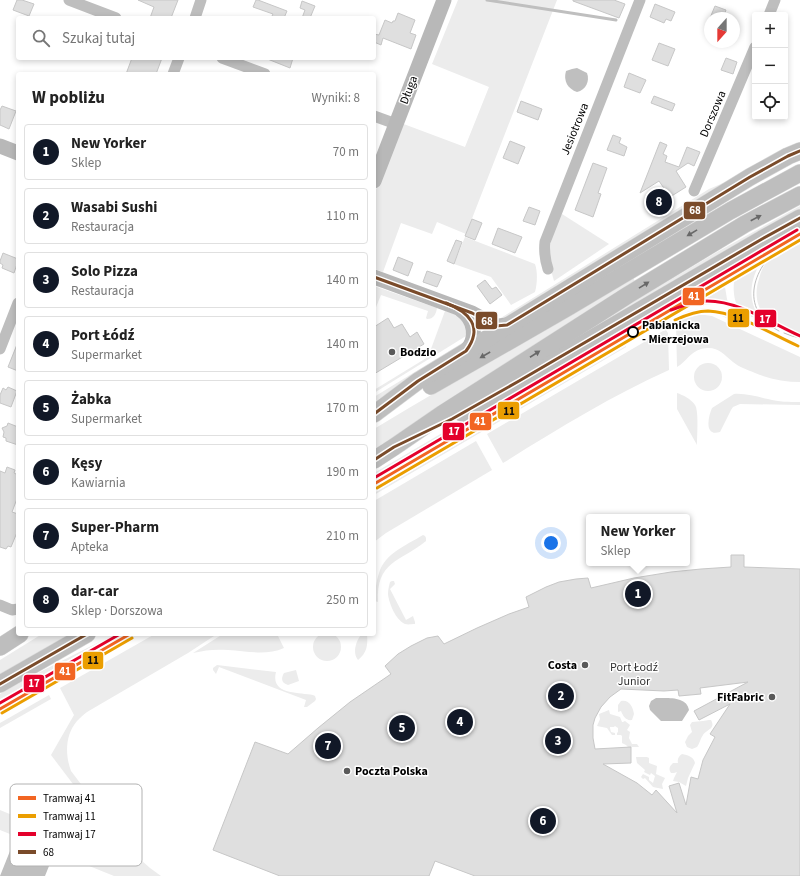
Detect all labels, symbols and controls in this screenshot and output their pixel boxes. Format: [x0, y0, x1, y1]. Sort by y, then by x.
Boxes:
north arrow [704, 12, 740, 48]
map controls [752, 12, 788, 120]
button: + [752, 12, 788, 48]
search box [16, 16, 376, 60]
icon: search [30, 27, 52, 49]
text: Szukaj tutaj [62, 28, 135, 49]
button: − [752, 48, 788, 84]
street label: Długa [396, 73, 422, 107]
button: locate [752, 84, 788, 120]
text: W pobliżu [32, 86, 105, 110]
street label: Dorszowa [696, 88, 730, 140]
text: Wyniki: 8 [311, 89, 360, 107]
street label: Jesiotrowa [557, 100, 593, 158]
text: New Yorker [71, 133, 146, 154]
text: 1 [43, 143, 49, 161]
text: 70 m [333, 143, 359, 161]
text: Sklep [71, 154, 101, 172]
pin: 8 [646, 187, 672, 217]
text: Wasabi Sushi [71, 197, 157, 218]
line badge: 68 [683, 201, 706, 220]
text: 68 [689, 203, 701, 218]
text: 2 [43, 207, 49, 225]
text: 110 m [326, 207, 359, 225]
one-way arrow [750, 214, 762, 221]
text: Restauracja [71, 218, 134, 236]
one-way arrow [687, 229, 697, 237]
text: Solo Pizza [71, 261, 138, 282]
text: 3 [43, 271, 49, 289]
text: 140 m [326, 271, 359, 289]
one-way arrow [638, 281, 650, 288]
text: Restauracja [71, 282, 134, 300]
line badge: 41 [682, 287, 705, 306]
text: 41 [688, 289, 700, 304]
line badge: 11 [727, 308, 750, 328]
line badge: 17 [754, 309, 777, 328]
line badge: 68 [475, 311, 498, 330]
text: 11 [732, 311, 744, 326]
text: 17 [759, 312, 771, 327]
text: 68 [481, 314, 493, 329]
place label: Pabianicka - Mierzejowa [642, 317, 709, 348]
text: Port Łódź [71, 325, 134, 346]
marker: Pabianicka - Mierzejowa [627, 326, 639, 338]
text: 4 [43, 335, 49, 353]
text: 140 m [326, 335, 359, 353]
place label: Bodzio [400, 344, 437, 361]
text: Supermarket [71, 346, 142, 364]
marker: Bodzio [387, 347, 397, 357]
one-way arrow [530, 350, 540, 358]
one-way arrow [479, 352, 491, 359]
text: Żabka [71, 389, 111, 410]
text: 5 [43, 399, 49, 417]
text: 170 m [326, 399, 359, 417]
line badge: 11 [497, 401, 520, 420]
text: 11 [503, 404, 515, 419]
text: Supermarket [71, 410, 142, 428]
line badge: 41 [469, 412, 492, 431]
text: 41 [474, 414, 486, 429]
line badge: 17 [442, 422, 465, 441]
text: 17 [448, 424, 460, 439]
text: Kęsy [71, 453, 102, 474]
text: 6 [43, 463, 49, 481]
text: 190 m [326, 463, 359, 481]
text: Kawiarnia [71, 474, 126, 492]
popup [586, 514, 690, 566]
text: Super-Pharm [71, 517, 159, 538]
text: New Yorker [600, 521, 676, 542]
text: 7 [43, 527, 49, 545]
text: 210 m [326, 527, 359, 545]
your location [541, 533, 561, 553]
text: Apteka [71, 538, 109, 556]
text: Sklep [600, 542, 631, 560]
pin: 1 [625, 579, 651, 609]
text: dar-car [71, 581, 119, 602]
text: 8 [43, 591, 49, 609]
text: 250 m [326, 591, 359, 609]
text: Sklep · Dorszowa [71, 602, 163, 620]
line badge: 11 [82, 651, 104, 670]
text: 11 [87, 653, 99, 668]
place label: Costa [548, 657, 577, 674]
park label: Port Łodź Junior [610, 659, 658, 690]
marker: Costa [580, 660, 590, 670]
line badge: 41 [54, 662, 76, 681]
text: 41 [59, 664, 71, 679]
line badge: 17 [23, 674, 45, 693]
text: 17 [28, 676, 40, 691]
pin: 2 [548, 681, 574, 711]
place label: FitFabric [717, 689, 764, 706]
marker: FitFabric [767, 692, 777, 702]
pin: 4 [447, 707, 473, 737]
pin: 5 [389, 713, 415, 743]
pin: 3 [545, 726, 571, 756]
pin: 7 [315, 731, 341, 761]
place label: Poczta Polska [355, 763, 428, 780]
marker: Poczta Polska [342, 766, 352, 776]
legend [10, 784, 142, 866]
text: Tramwaj 41 [43, 791, 96, 806]
pin: 6 [530, 806, 556, 836]
text: Tramwaj 11 [43, 809, 96, 824]
text: Tramwaj 17 [43, 827, 96, 842]
text: 68 [43, 845, 54, 860]

